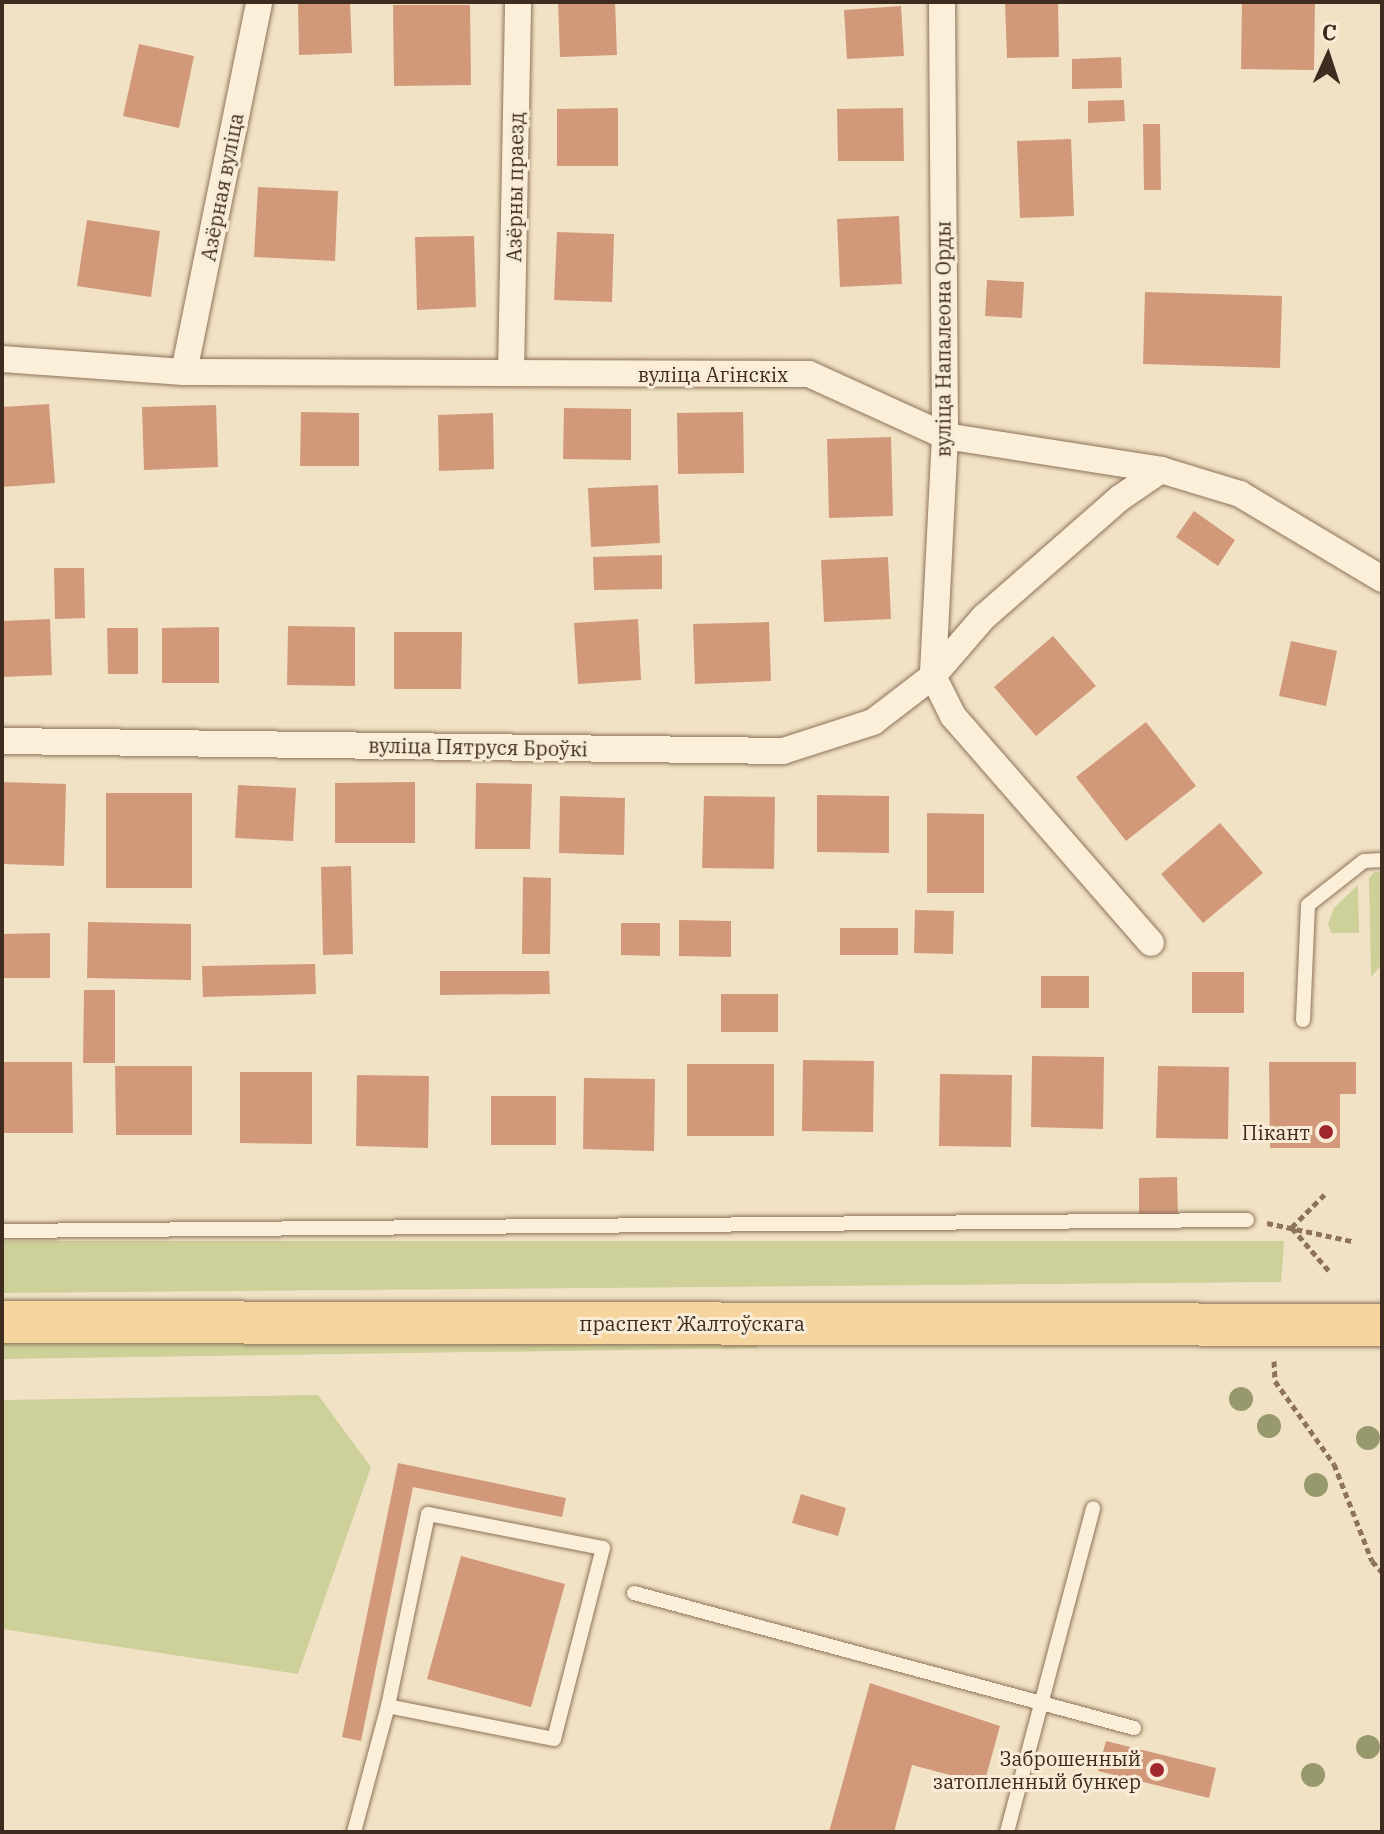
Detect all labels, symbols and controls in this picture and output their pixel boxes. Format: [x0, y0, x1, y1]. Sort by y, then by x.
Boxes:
north arrow [1288, 16, 1368, 96]
text: С [1321, 17, 1337, 46]
street label: Азёрная вуліца [196, 111, 248, 263]
street label: Азёрны праезд [502, 112, 528, 262]
street label: вуліца Напалеона Орды [931, 221, 955, 457]
street label: вуліца Агінскіх [638, 362, 788, 386]
street label: вуліца Пятруся Броўкі [368, 733, 588, 761]
place label: Пікант [1242, 1120, 1310, 1144]
marker: Пікант [1317, 1123, 1335, 1141]
street label: праспект Жалтоўскага [579, 1311, 805, 1335]
place label: Заброшенный затопленный бункер [933, 1746, 1141, 1793]
marker: Заброшенный затопленный бункер [1148, 1761, 1166, 1779]

